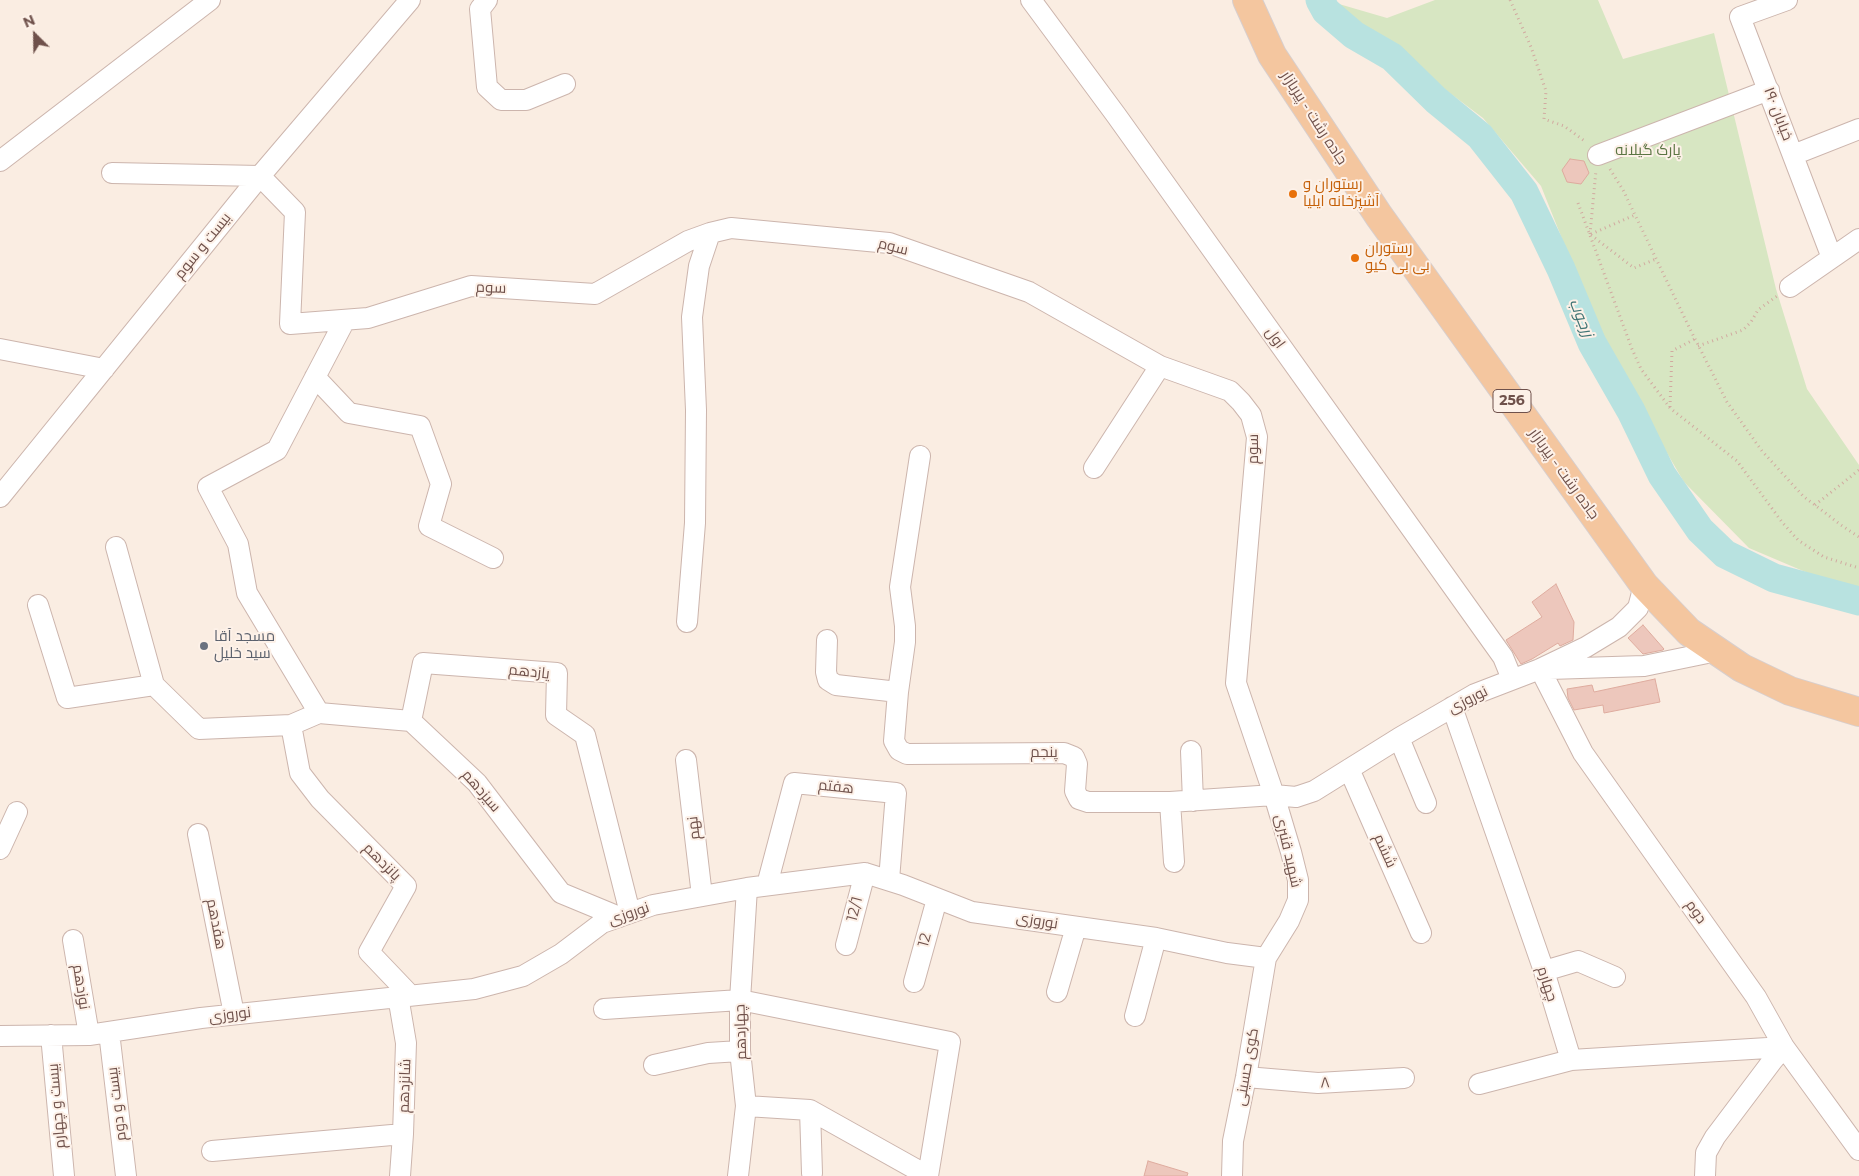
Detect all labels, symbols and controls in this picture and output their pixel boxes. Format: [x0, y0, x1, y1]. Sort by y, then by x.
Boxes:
north arrow [10, 10, 60, 60]
text: N [20, 11, 38, 32]
street label: جاده رشت - پیربازار [1277, 68, 1351, 168]
street label: خیابان ۱۹۰ [1760, 85, 1796, 143]
park label: پارک گیلانه [1615, 142, 1681, 160]
place label: رستوران و آشپزخانه ایلیا [1303, 176, 1379, 211]
marker: رستوران و آشپزخانه ایلیا [1287, 188, 1299, 200]
street label: بیست و سوم [171, 209, 235, 283]
street label: سوم [876, 235, 910, 259]
place label: رستوران بی بی کیو [1365, 240, 1430, 275]
marker: رستوران بی بی کیو [1349, 252, 1361, 264]
street label: سوم [475, 278, 507, 298]
water label: زرجوب [1565, 296, 1597, 340]
street label: اول [1261, 324, 1289, 352]
road number: 256 [1493, 390, 1531, 412]
street label: جاده رشت - پیربازار [1525, 425, 1603, 523]
street label: سوم [1245, 434, 1263, 464]
place label: مسجد آقا سید خلیل [214, 628, 275, 663]
marker: مسجد آقا سید خلیل [198, 640, 210, 652]
street label: یازدهم [507, 661, 551, 683]
street label: نوروزی [1445, 682, 1491, 718]
street label: پنجم [1030, 744, 1058, 762]
street label: سیزدهم [458, 766, 504, 816]
street label: هفتم [817, 776, 855, 798]
street label: شهید قنبری [1271, 813, 1305, 889]
street label: نهم [684, 815, 704, 841]
street label: ششم [1370, 831, 1400, 871]
street label: پانزدهم [359, 839, 405, 885]
street label: 12/1 [843, 895, 867, 923]
street label: هفدهم [202, 897, 230, 951]
street label: دوم [1682, 897, 1710, 927]
street label: نوروزی [606, 899, 652, 929]
street label: نوروزی [1015, 909, 1059, 933]
street label: 12 [915, 931, 935, 949]
street label: نوزدهم [69, 963, 93, 1011]
street label: چهارم [1533, 964, 1561, 1004]
street label: نوروزی [208, 1003, 252, 1027]
street label: چهاردهم [731, 1004, 751, 1060]
street label: کوی حسینی [1231, 1027, 1263, 1107]
street label: شانزدهم [395, 1059, 415, 1113]
street label: بیست و چهارم [44, 1063, 70, 1149]
street label: بیست و دوم [104, 1066, 130, 1142]
street label: ۸ [1320, 1074, 1330, 1092]

